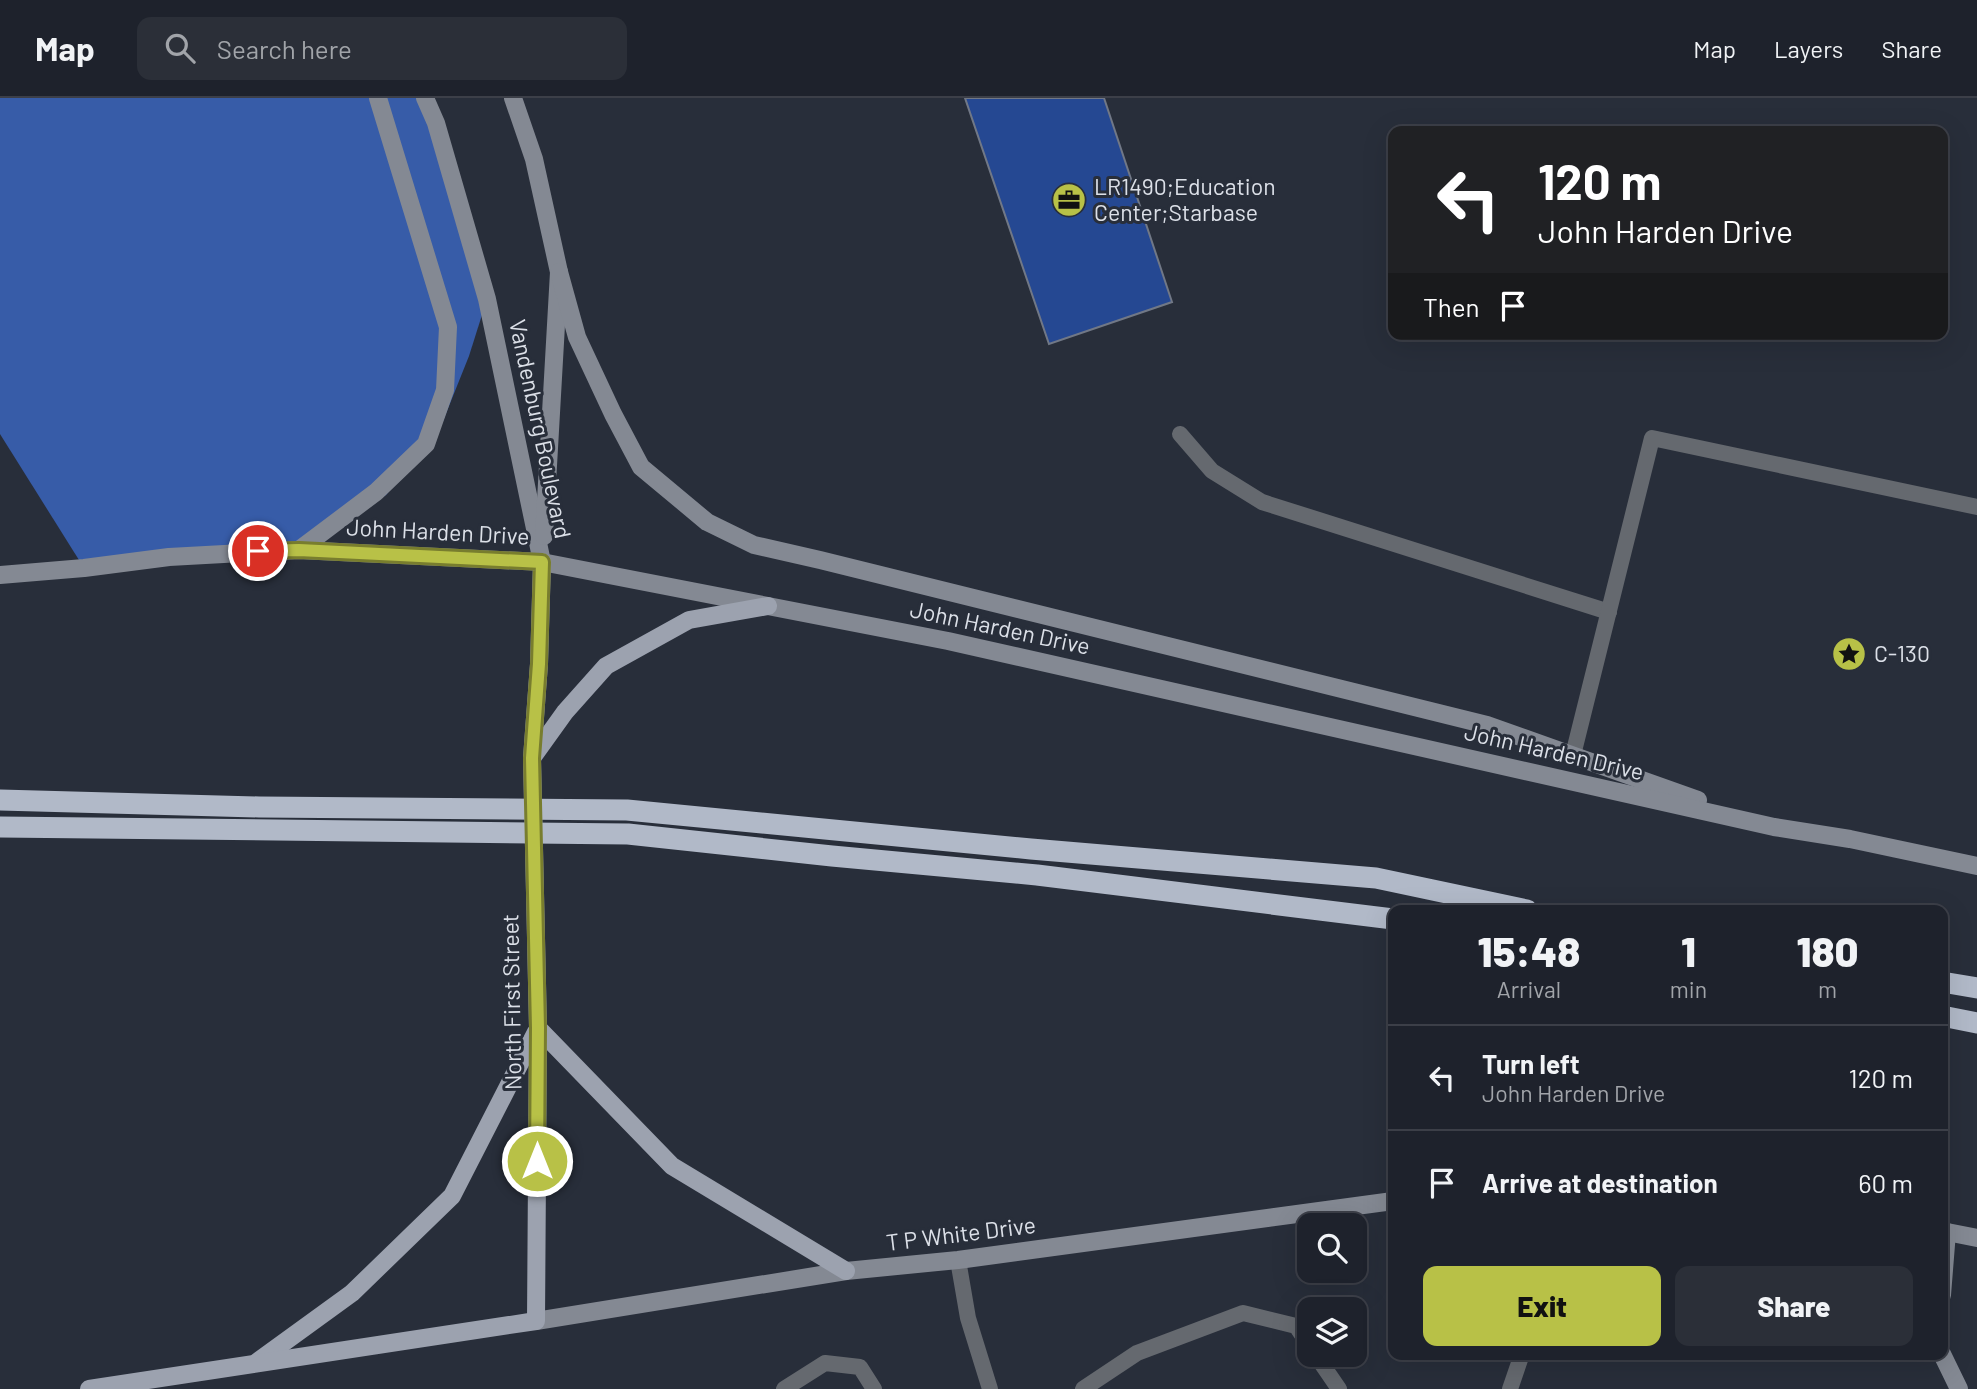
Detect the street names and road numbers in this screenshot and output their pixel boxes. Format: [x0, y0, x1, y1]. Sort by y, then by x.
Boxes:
street label: Vandenburg Boulevard [504, 317, 578, 541]
street label: John Harden Drive [346, 512, 530, 550]
street label: John Harden Drive [908, 594, 1093, 660]
street label: John Harden Drive [1462, 717, 1647, 785]
street label: North First Street [495, 914, 527, 1090]
street label: T P White Drive [884, 1210, 1037, 1256]

